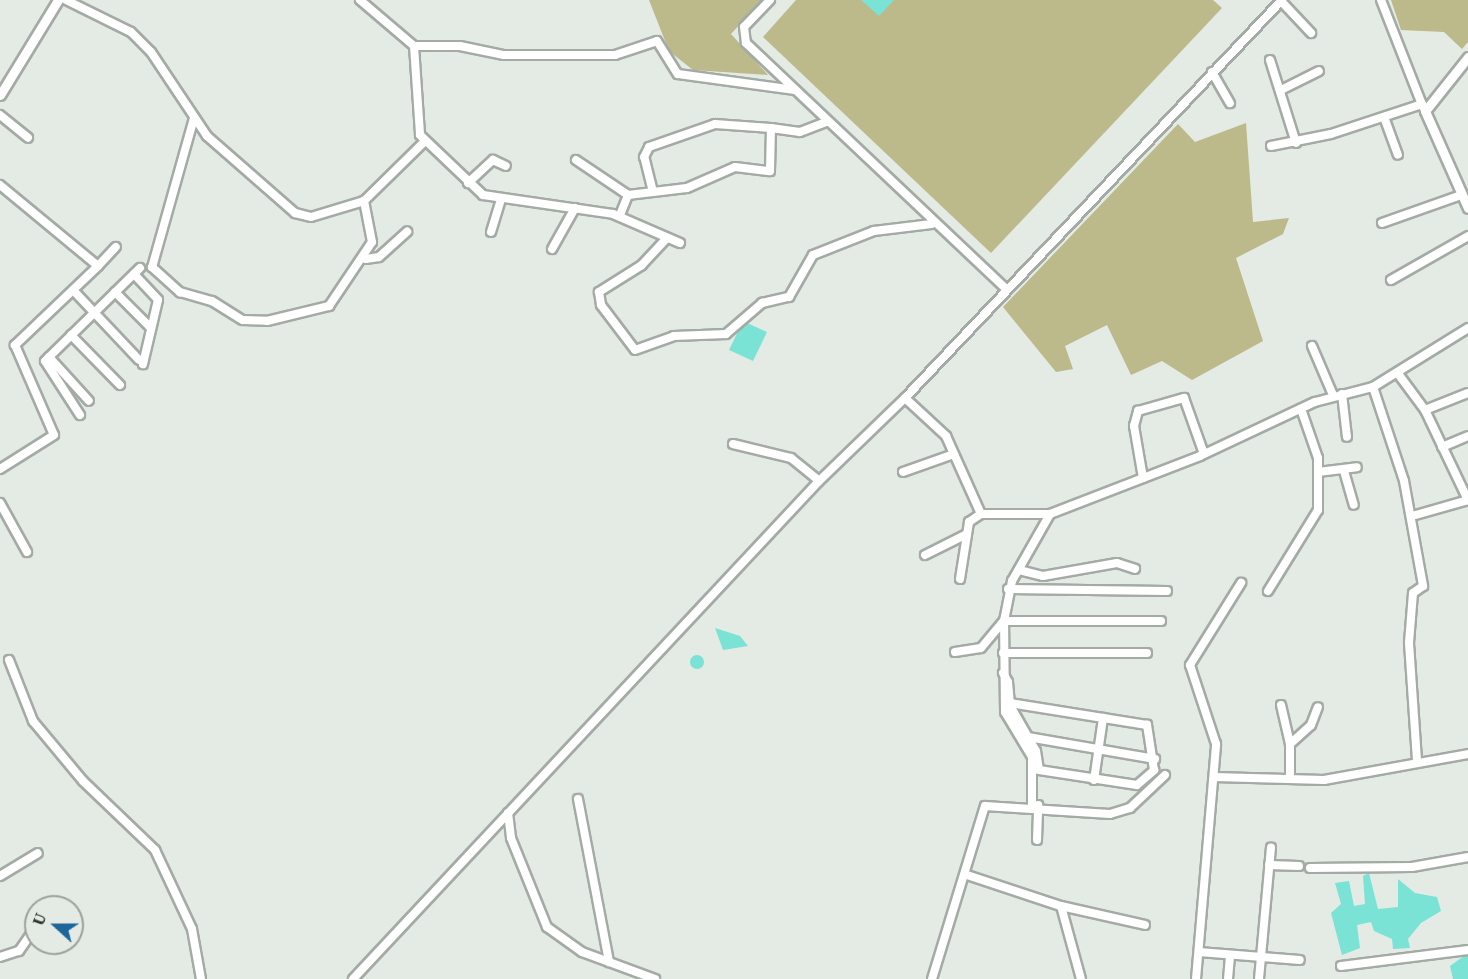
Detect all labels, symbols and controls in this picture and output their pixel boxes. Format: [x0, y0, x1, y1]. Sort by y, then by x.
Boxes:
north arrow [24, 895, 84, 955]
text: U [27, 910, 51, 929]

